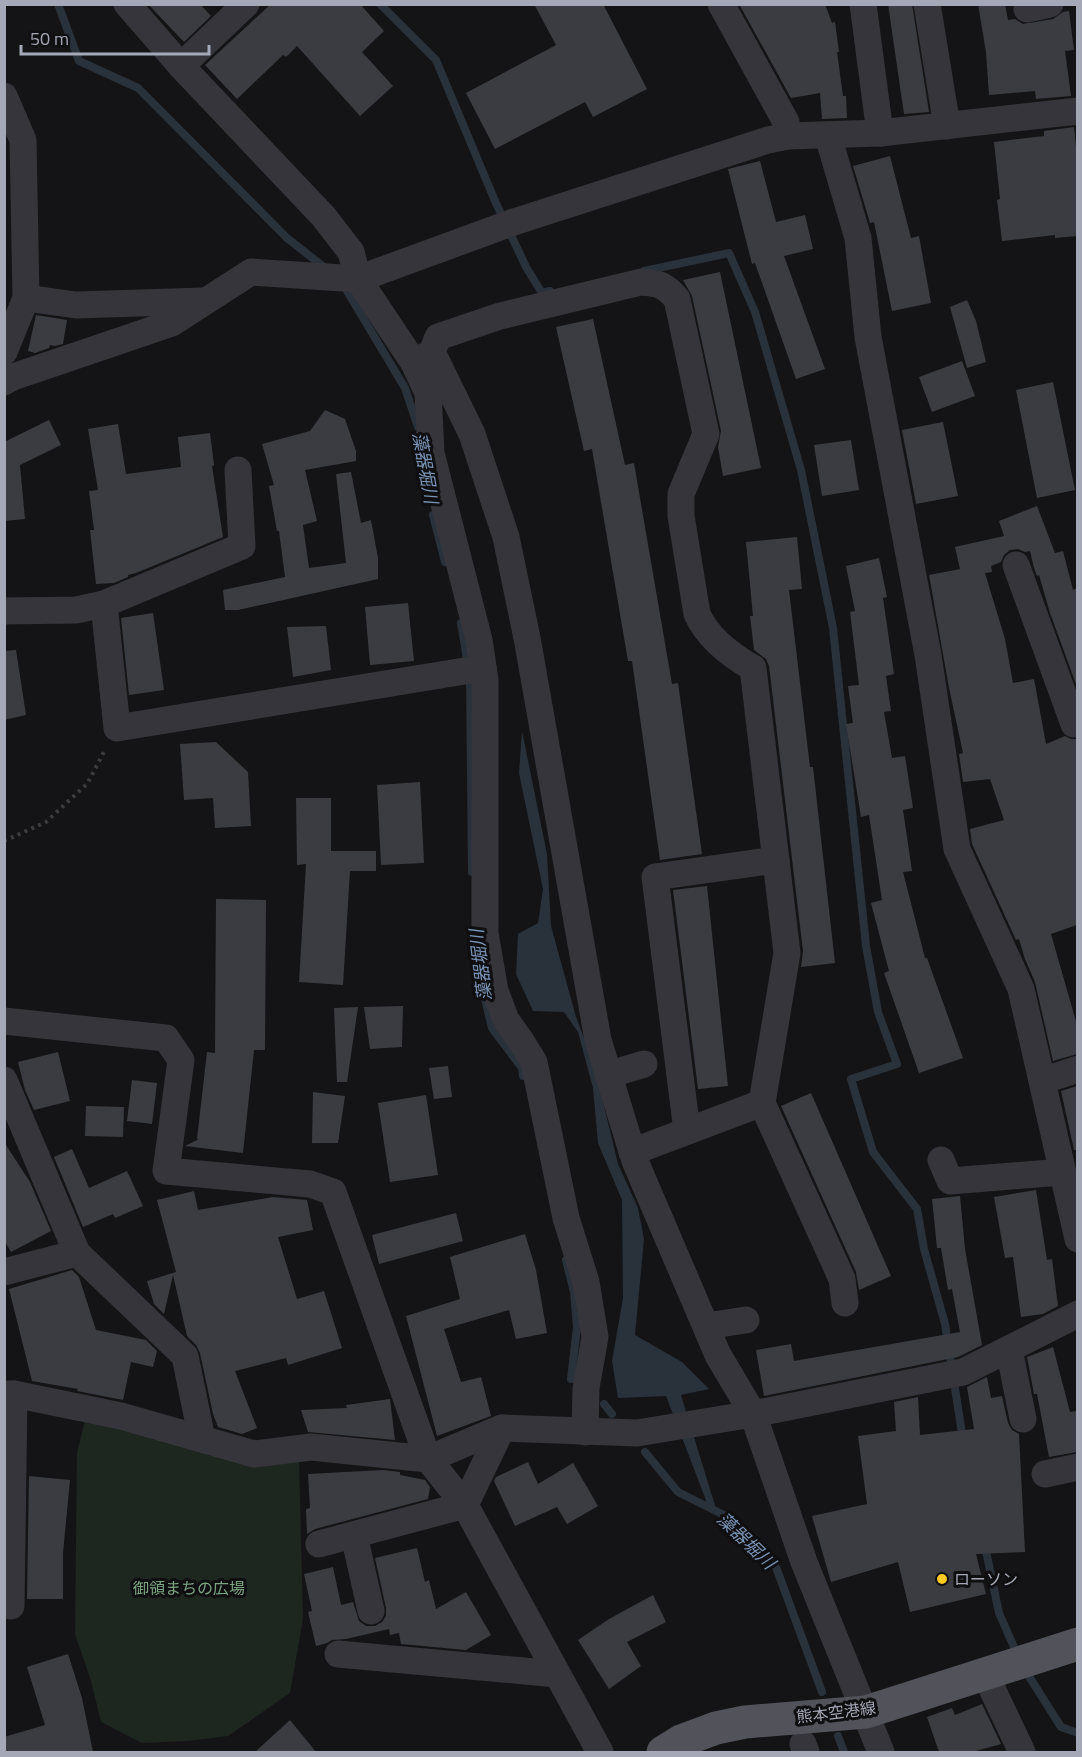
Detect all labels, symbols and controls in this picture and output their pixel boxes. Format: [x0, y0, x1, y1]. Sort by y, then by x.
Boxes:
scale bar [21, 18, 208, 56]
text: 50 m [30, 25, 69, 52]
water label: 藻器堀川 [406, 430, 445, 508]
water label: 藻器堀川 [462, 926, 498, 1002]
water label: 藻器堀川 [711, 1506, 783, 1577]
place label: ローソン [954, 1567, 1018, 1591]
marker: ローソン [935, 1572, 949, 1586]
park label: 御領まちの広場 [133, 1576, 245, 1600]
street label: 熊本空港線 [795, 1695, 877, 1729]

